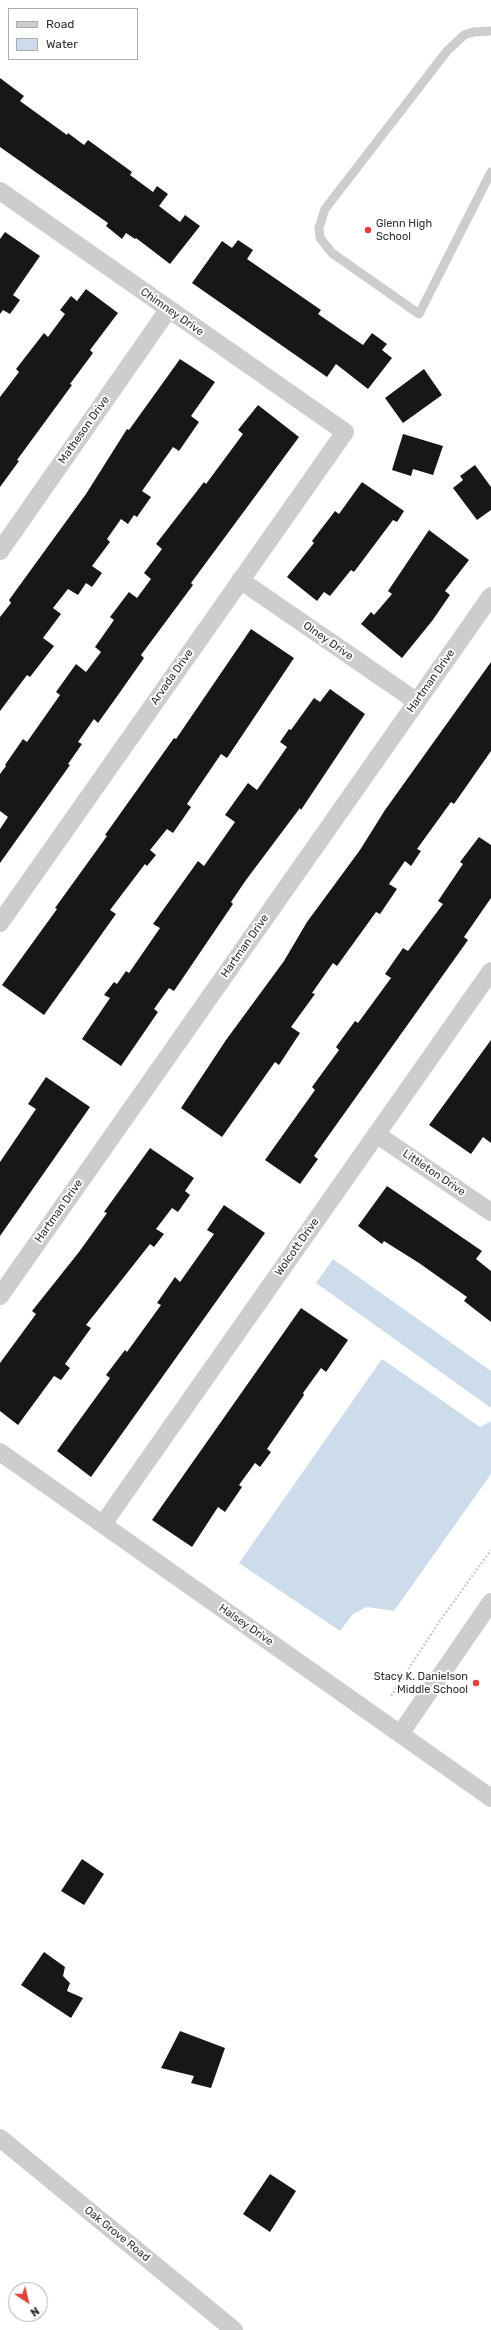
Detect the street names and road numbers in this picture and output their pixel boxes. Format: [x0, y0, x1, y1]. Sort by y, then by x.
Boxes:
street label: Chimney Drive [138, 285, 206, 339]
street label: Matheson Drive [56, 394, 112, 466]
street label: Olney Drive [300, 619, 356, 663]
street label: Arvada Drive [148, 646, 196, 708]
street label: Hartman Drive [404, 647, 458, 715]
street label: Hartman Drive [218, 912, 272, 980]
street label: Littleton Drive [400, 1147, 468, 1199]
street label: Hartman Drive [32, 1177, 86, 1245]
street label: Wolcott Drive [272, 1215, 322, 1279]
street label: Halsey Drive [216, 1601, 276, 1649]
street label: Oak Grove Road [82, 2204, 152, 2264]

